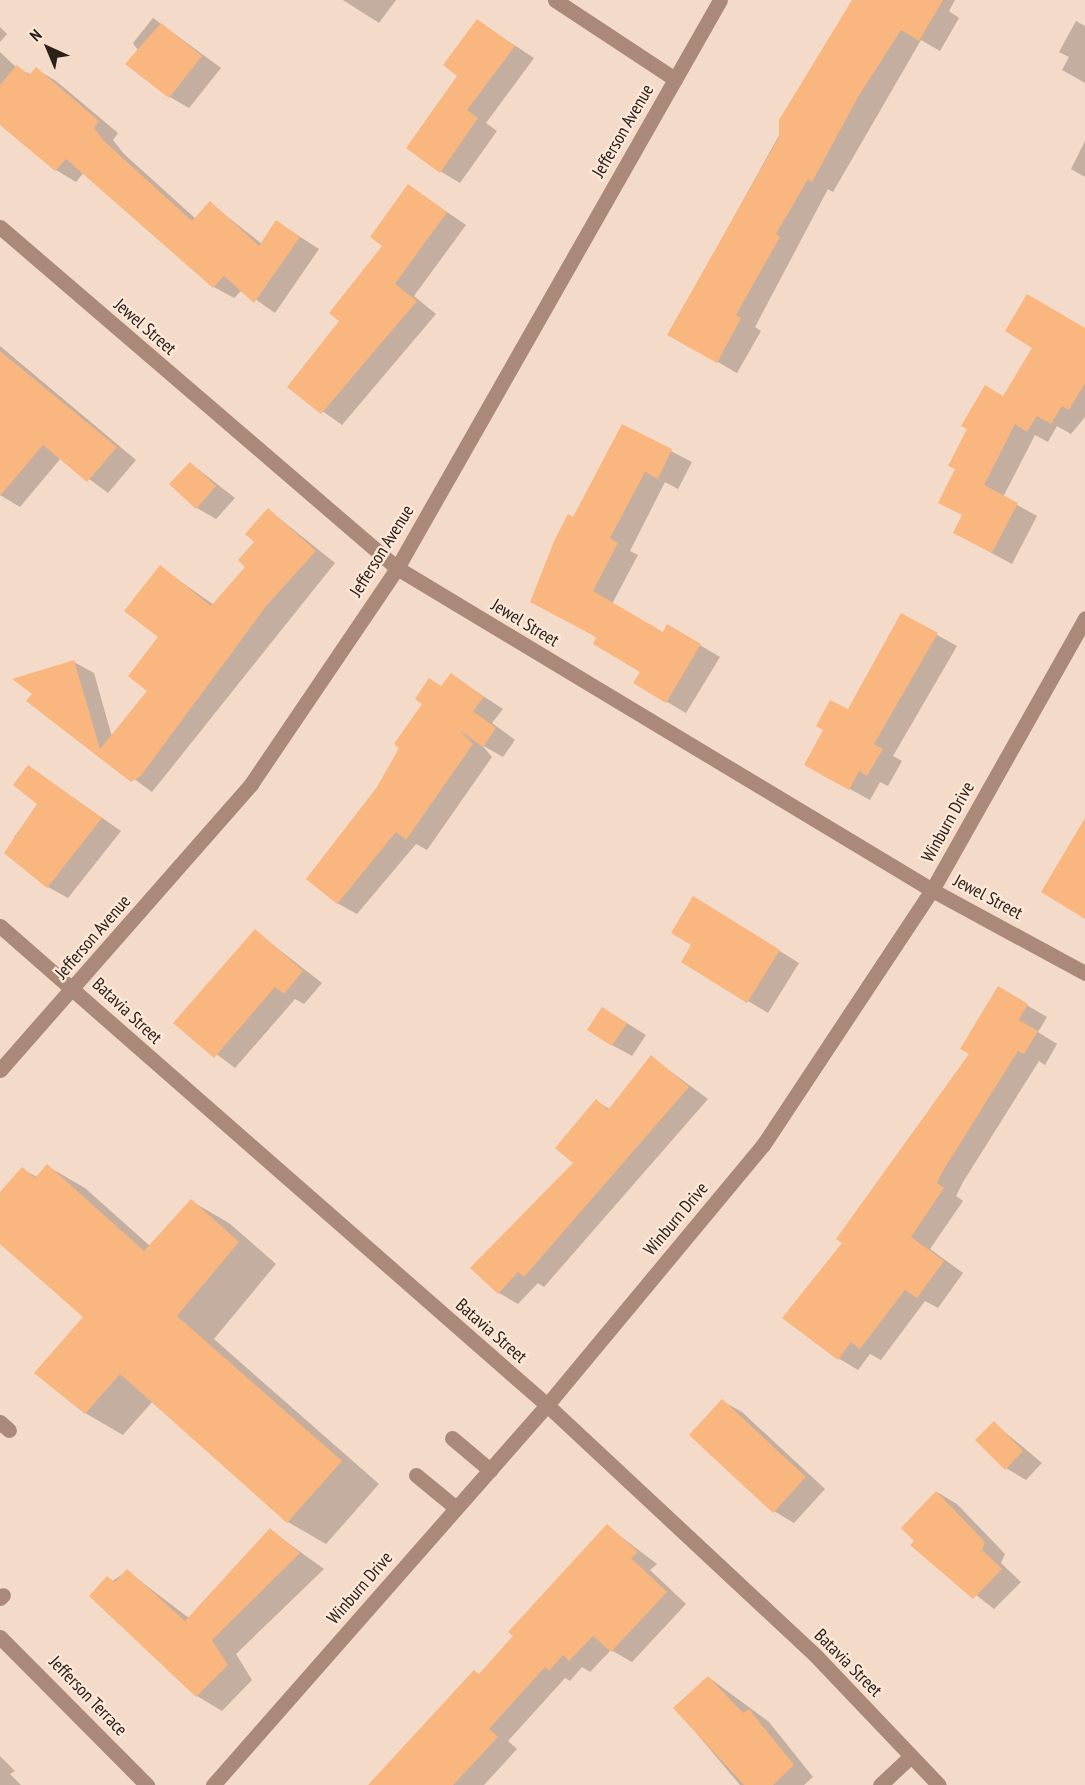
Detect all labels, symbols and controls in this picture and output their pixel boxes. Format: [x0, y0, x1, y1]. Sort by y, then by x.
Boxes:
north arrow [18, 18, 78, 78]
text: N [25, 25, 46, 45]
street label: Jefferson Avenue [588, 80, 658, 182]
street label: Jewel Street [110, 294, 180, 360]
street label: Jefferson Avenue [345, 501, 419, 601]
street label: Jewel Street [487, 594, 563, 652]
street label: Winburn Drive [917, 778, 979, 866]
street label: Jewel Street [950, 870, 1026, 924]
street label: Jefferson Avenue [51, 891, 135, 983]
street label: Batavia Street [88, 973, 166, 1049]
street label: Winburn Drive [639, 1178, 713, 1260]
street label: Batavia Street [451, 1294, 531, 1368]
street label: Winburn Drive [323, 1547, 397, 1629]
street label: Batavia Street [810, 1625, 886, 1701]
street label: Jefferson Terrace [44, 1651, 132, 1741]

